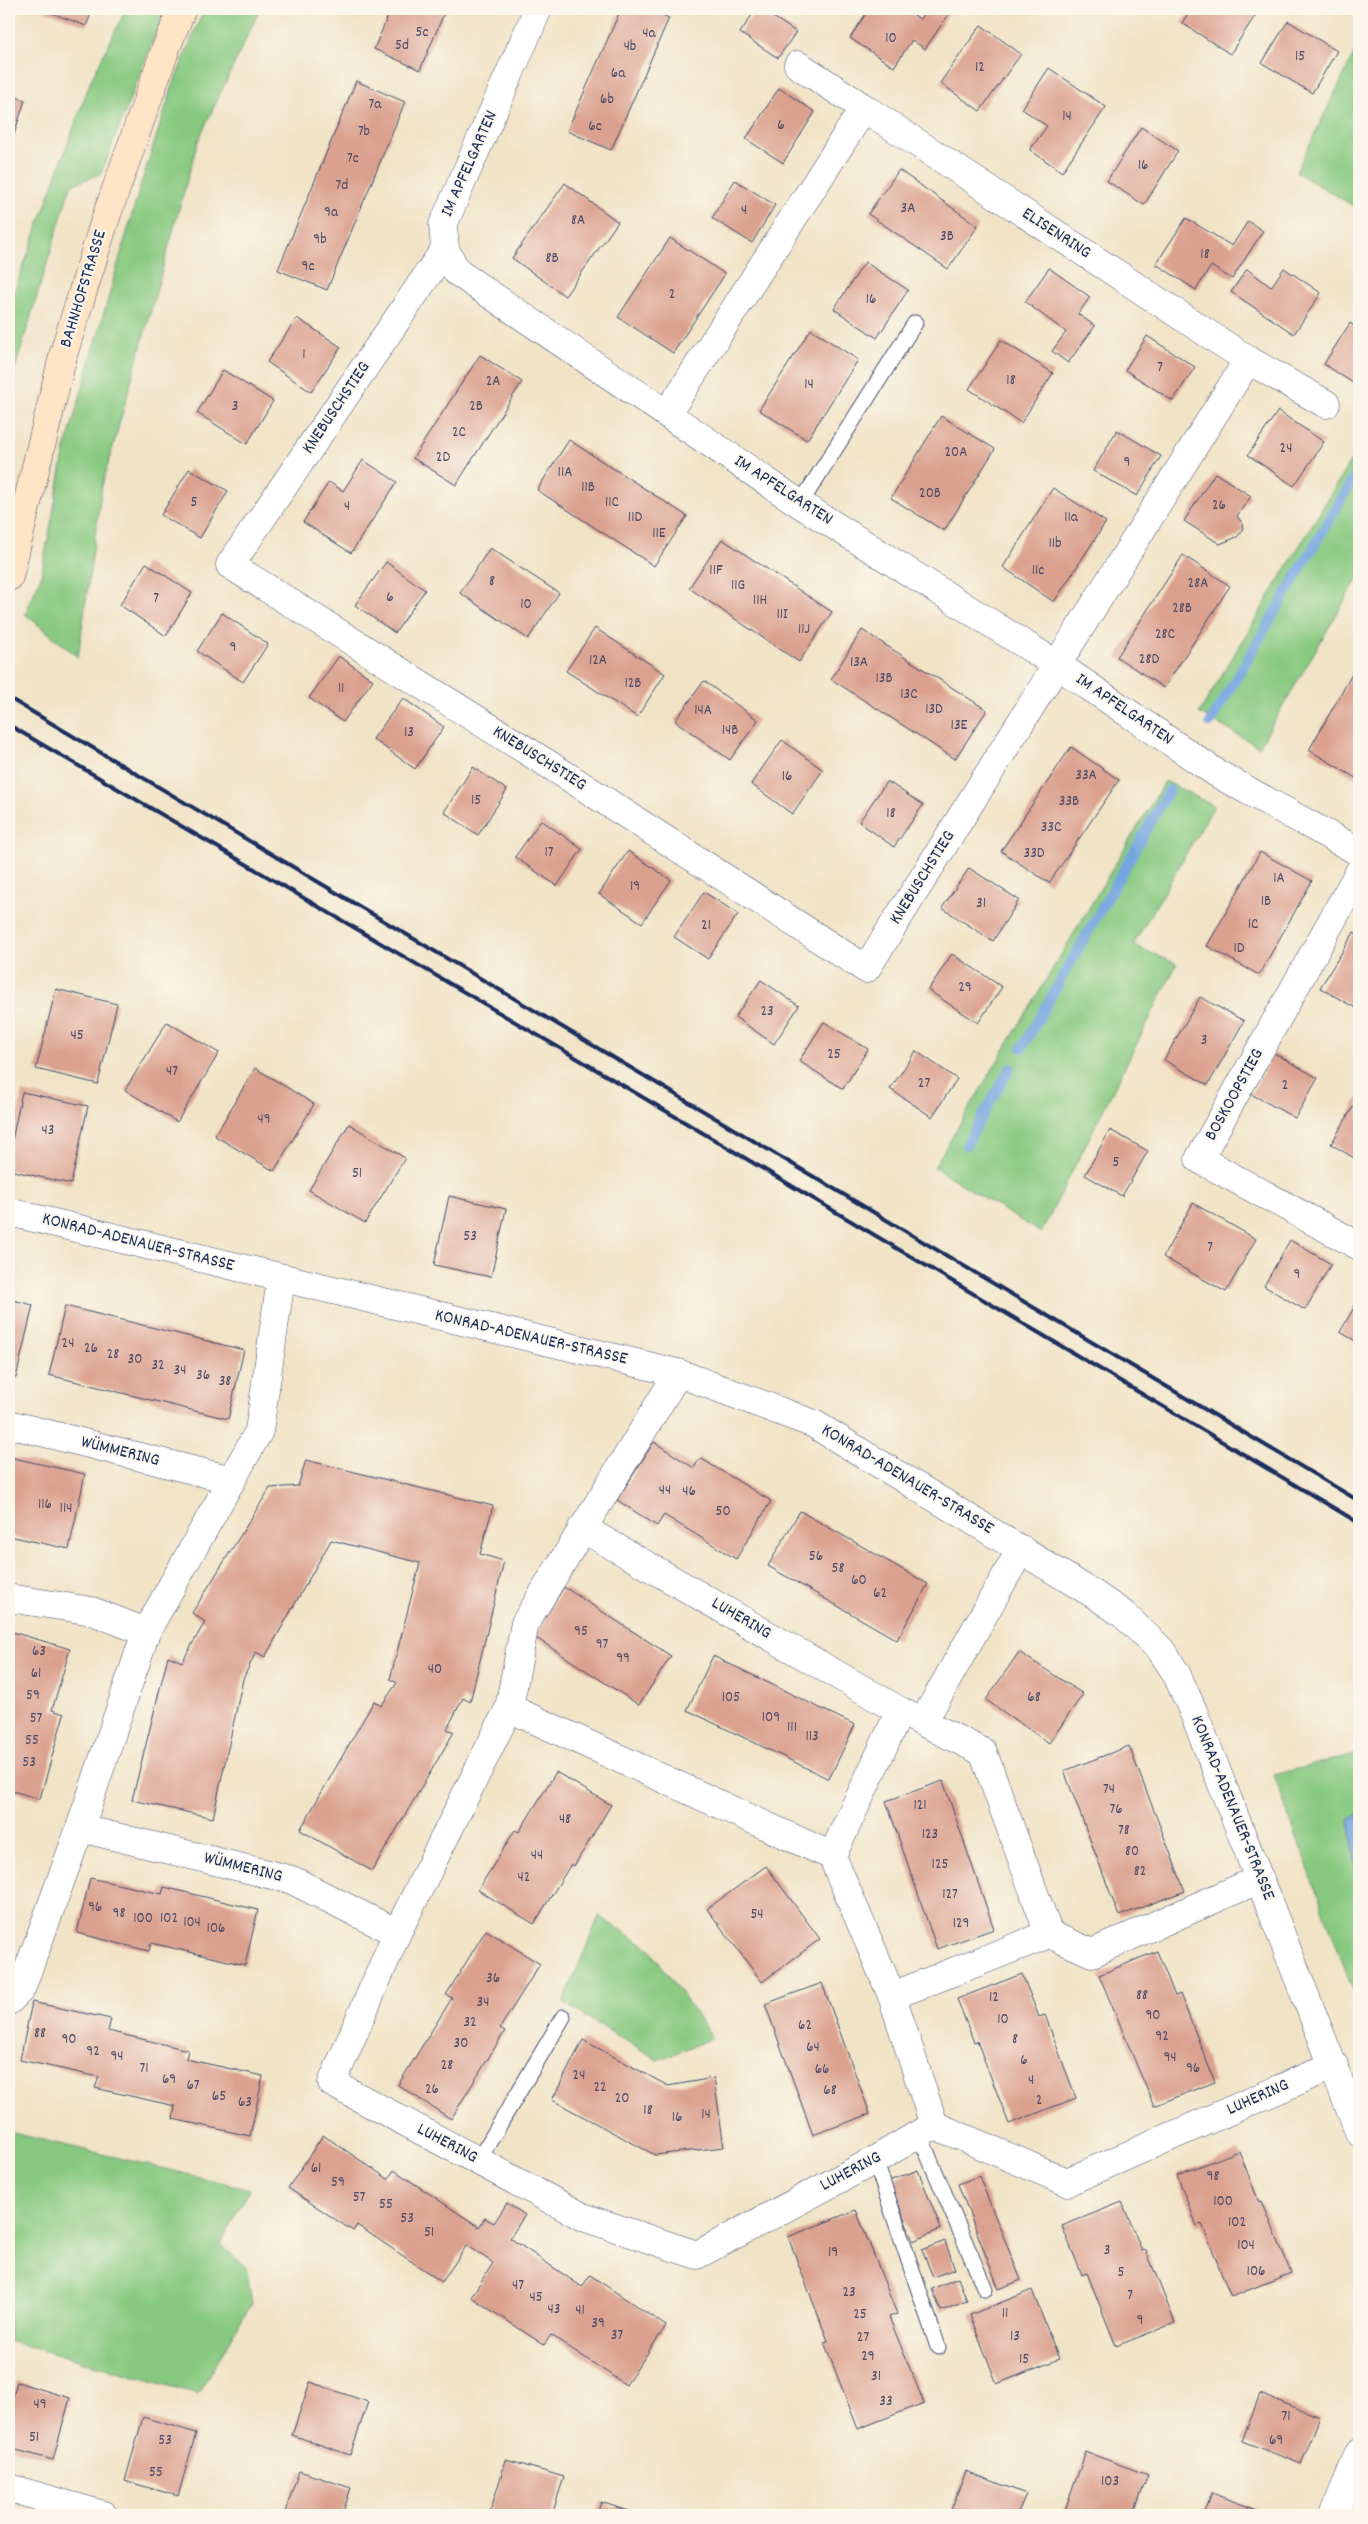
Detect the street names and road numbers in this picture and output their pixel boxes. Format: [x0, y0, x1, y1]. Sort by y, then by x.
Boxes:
street label: IM APFELGARTEN [435, 107, 505, 221]
street label: ELISENRING [1016, 202, 1096, 266]
street label: BAHNHOFSTRASSE [54, 227, 114, 351]
street label: KNEBUSCHSTIEG [297, 357, 377, 459]
street label: IM APFELGARTEN [728, 450, 838, 532]
street label: IM APFELGARTEN [1070, 668, 1178, 752]
street label: KNEBUSCHSTIEG [487, 720, 591, 798]
street label: KNEBUSCHSTIEG [884, 826, 962, 930]
street label: BOSKOOPSTIEG [1199, 1044, 1271, 1146]
street label: KONRAD-ADENAUER-STRASSE [39, 1207, 237, 1279]
street label: KONRAD-ADENAUER-STRASSE [432, 1304, 630, 1372]
street label: KONRAD-ADENAUER-STRASSE [816, 1419, 998, 1541]
street label: WÜMMERING [78, 1430, 162, 1474]
street label: LUHERING [706, 1592, 776, 1646]
street label: KONRAD-ADENAUER-STRASSE [1183, 1712, 1281, 1904]
street label: WÜMMERING [201, 1846, 285, 1890]
street label: LUHERING [1223, 2073, 1293, 2123]
street label: LUHERING [412, 2118, 482, 2170]
street label: LUHERING [816, 2146, 886, 2198]

